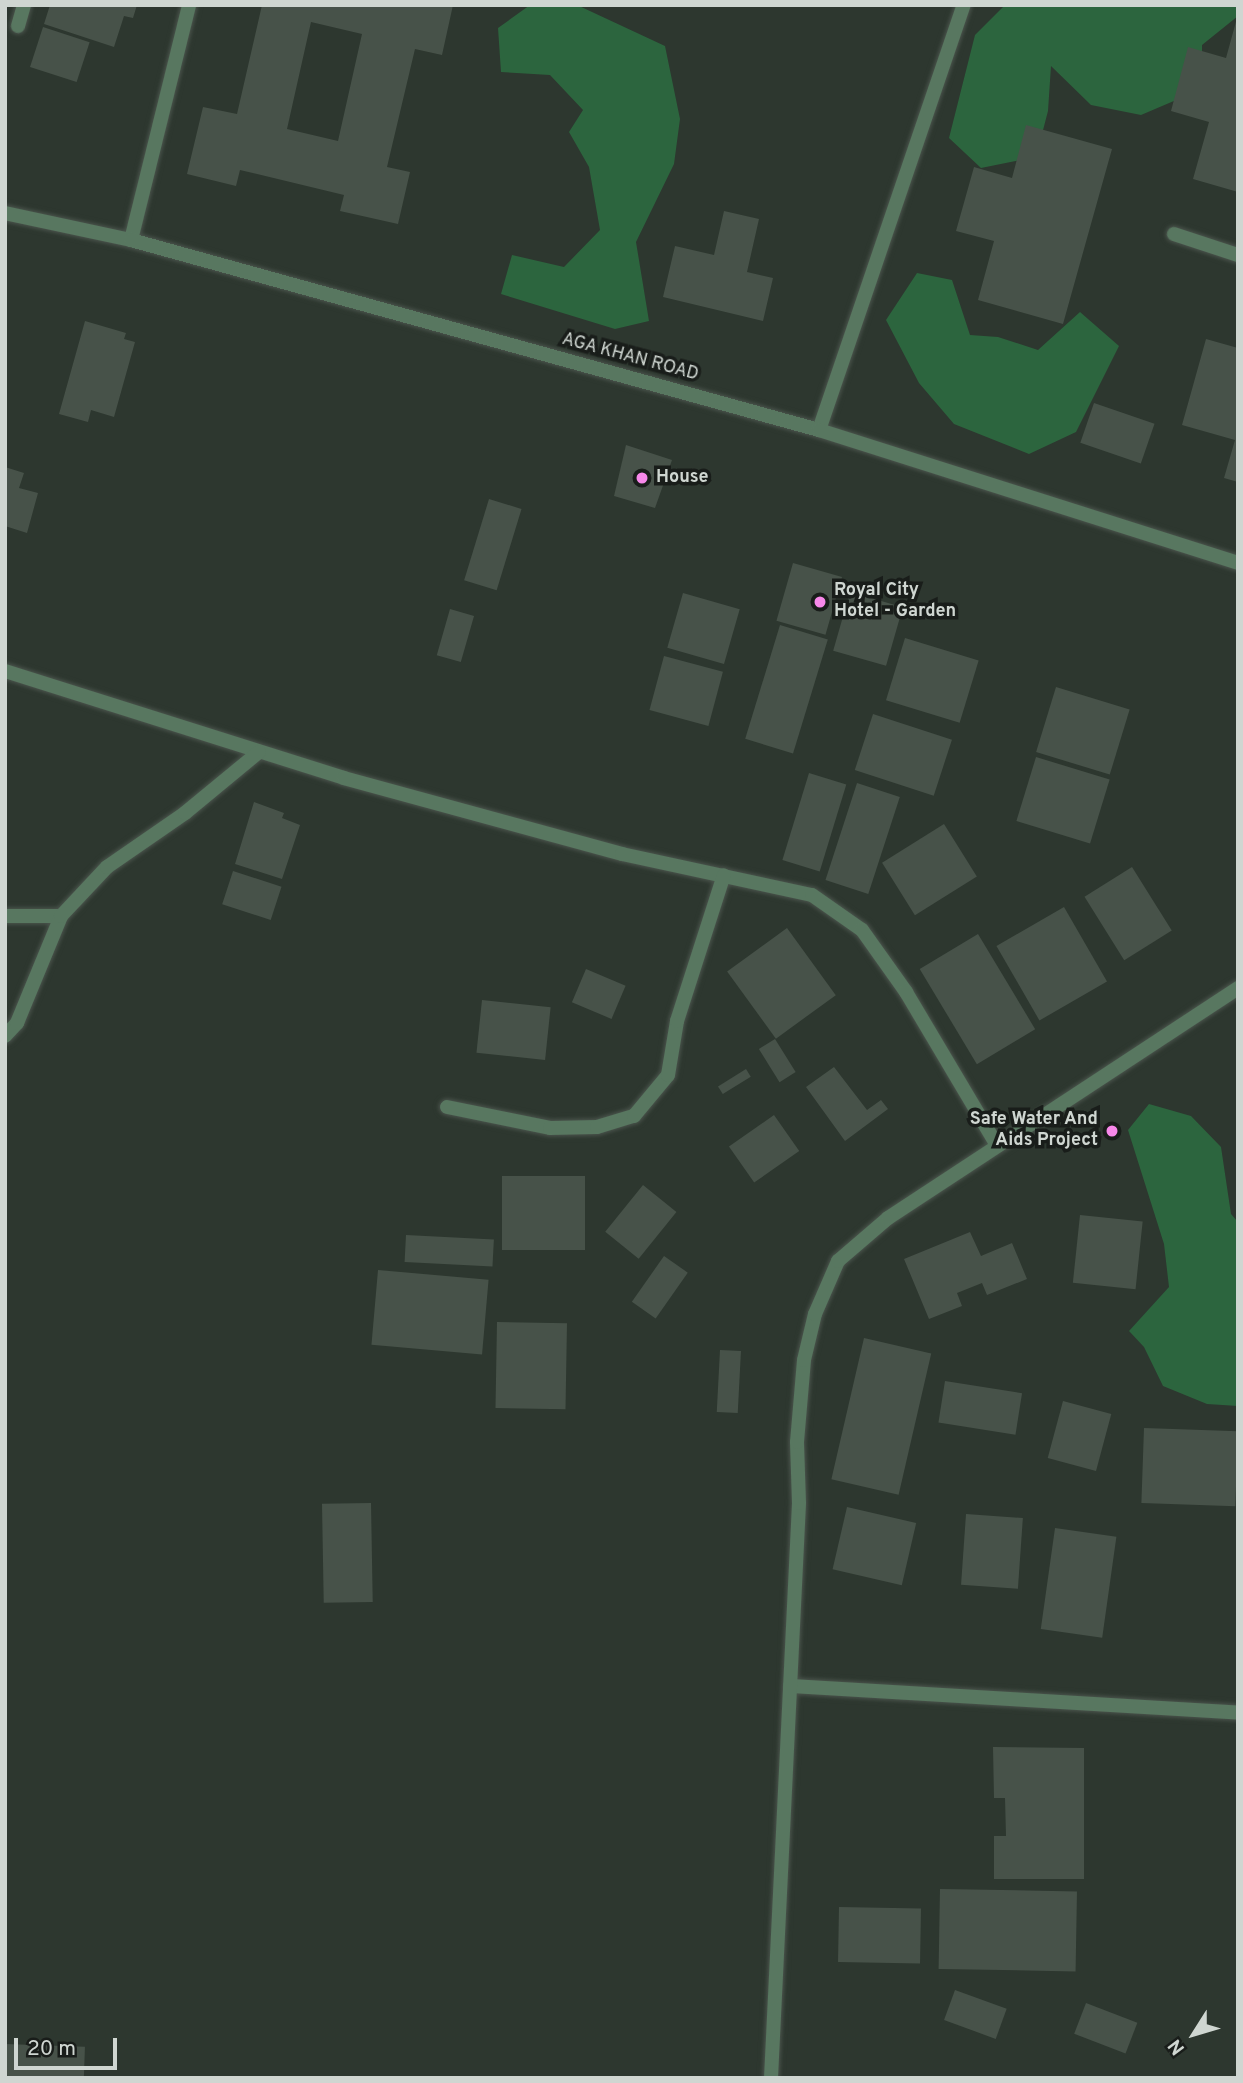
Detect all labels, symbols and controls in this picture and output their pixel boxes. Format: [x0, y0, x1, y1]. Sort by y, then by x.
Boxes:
street label: AGA KHAN ROAD [559, 329, 701, 387]
place label: House [656, 467, 709, 489]
marker: House [634, 470, 650, 486]
place label: Royal City Hotel - Garden [834, 581, 956, 624]
marker: Royal City Hotel - Garden [812, 594, 828, 610]
place label: Safe Water And Aids Project [969, 1110, 1098, 1152]
marker: Safe Water And Aids Project [1104, 1123, 1120, 1139]
north arrow [1159, 1999, 1229, 2069]
scale bar [18, 2024, 121, 2068]
text: N [1164, 2034, 1191, 2059]
text: 20 m [27, 2036, 76, 2063]

